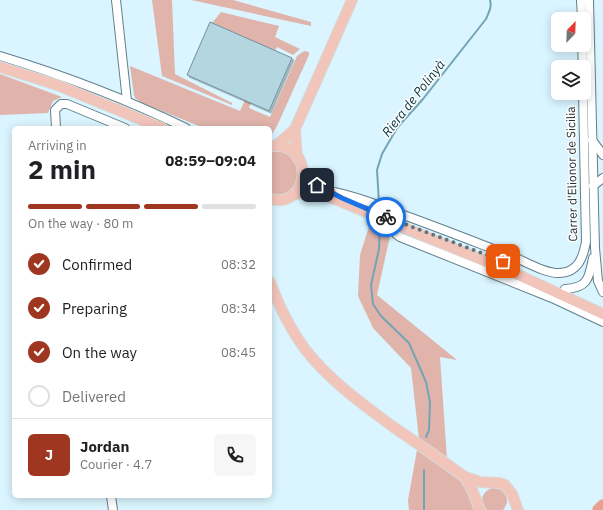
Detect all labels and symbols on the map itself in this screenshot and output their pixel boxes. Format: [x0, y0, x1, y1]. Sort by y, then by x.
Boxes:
north arrow [551, 12, 591, 52]
water label: Riera de Polinyà [378, 56, 449, 140]
street label: Carrer d'Elionor de Sicilia [563, 106, 580, 242]
pin [300, 168, 334, 202]
courier [366, 197, 406, 237]
pin [486, 244, 520, 278]

